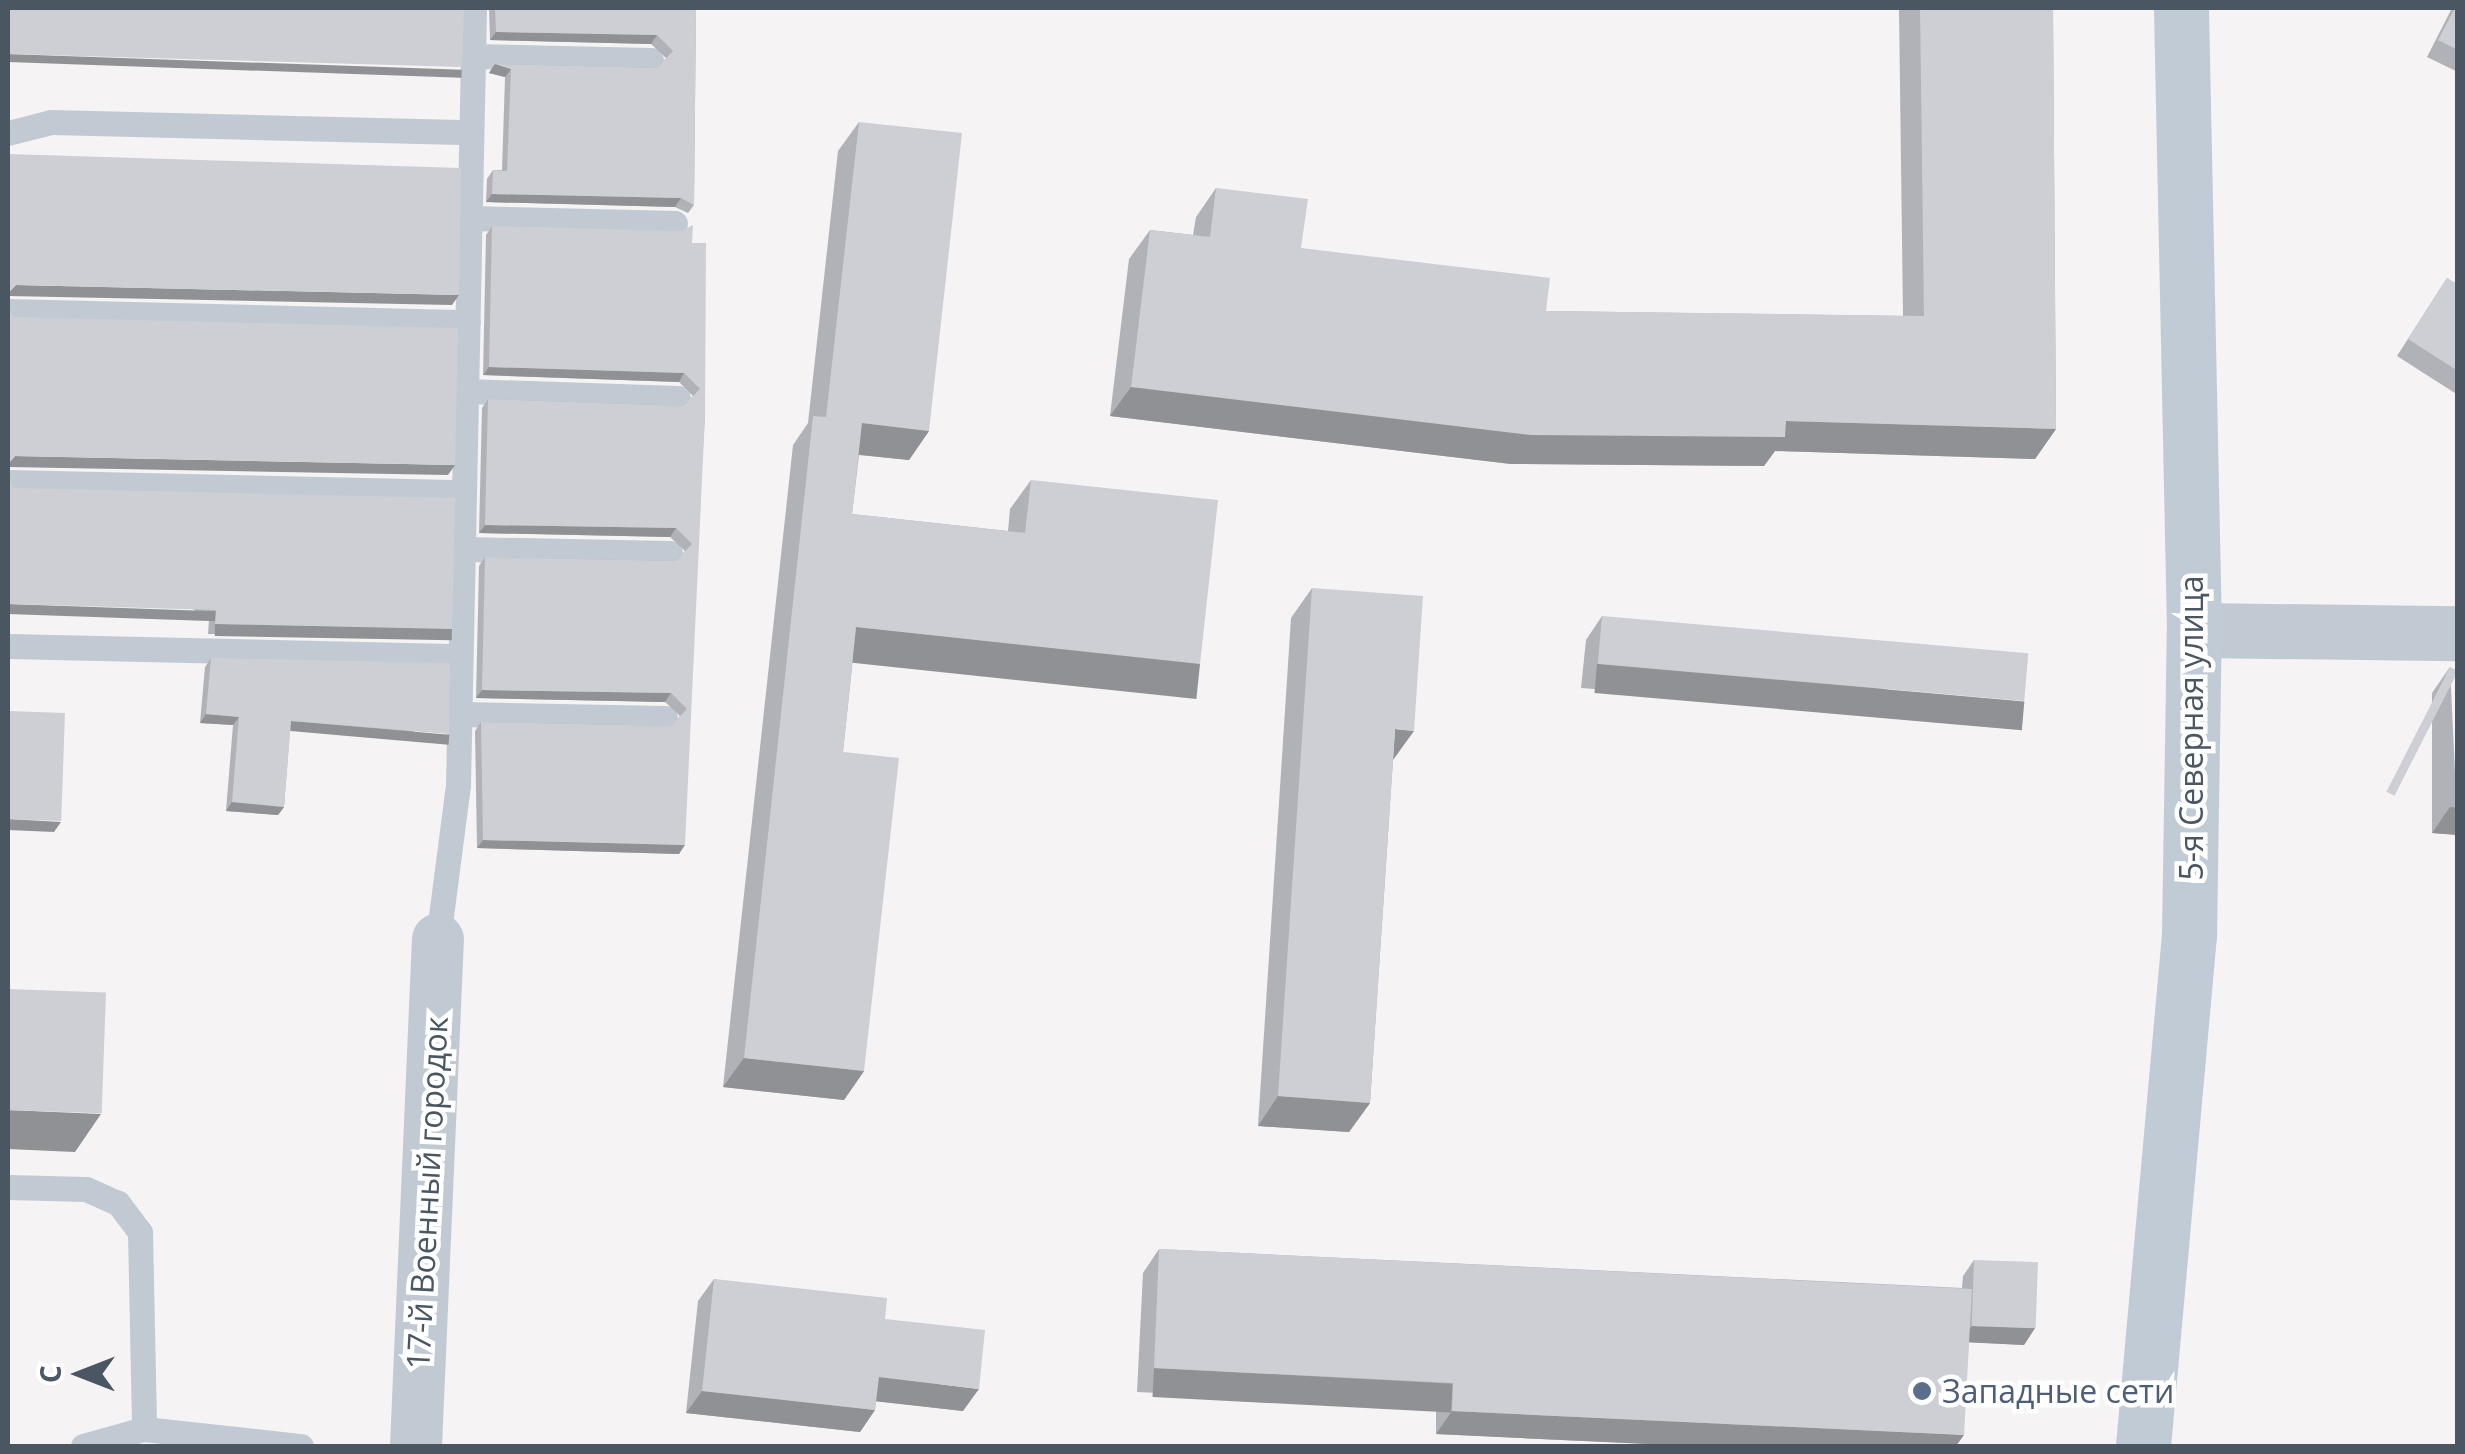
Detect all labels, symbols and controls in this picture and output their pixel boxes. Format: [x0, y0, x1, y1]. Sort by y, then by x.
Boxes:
street label: 5-я Северная улица [2172, 575, 2210, 881]
street label: 17-й Военный городок [399, 1016, 455, 1370]
north arrow [30, 1324, 130, 1424]
text: С [31, 1365, 69, 1383]
place label: Западные сети [1942, 1372, 2174, 1410]
marker: Западные сети [1911, 1380, 1933, 1402]

